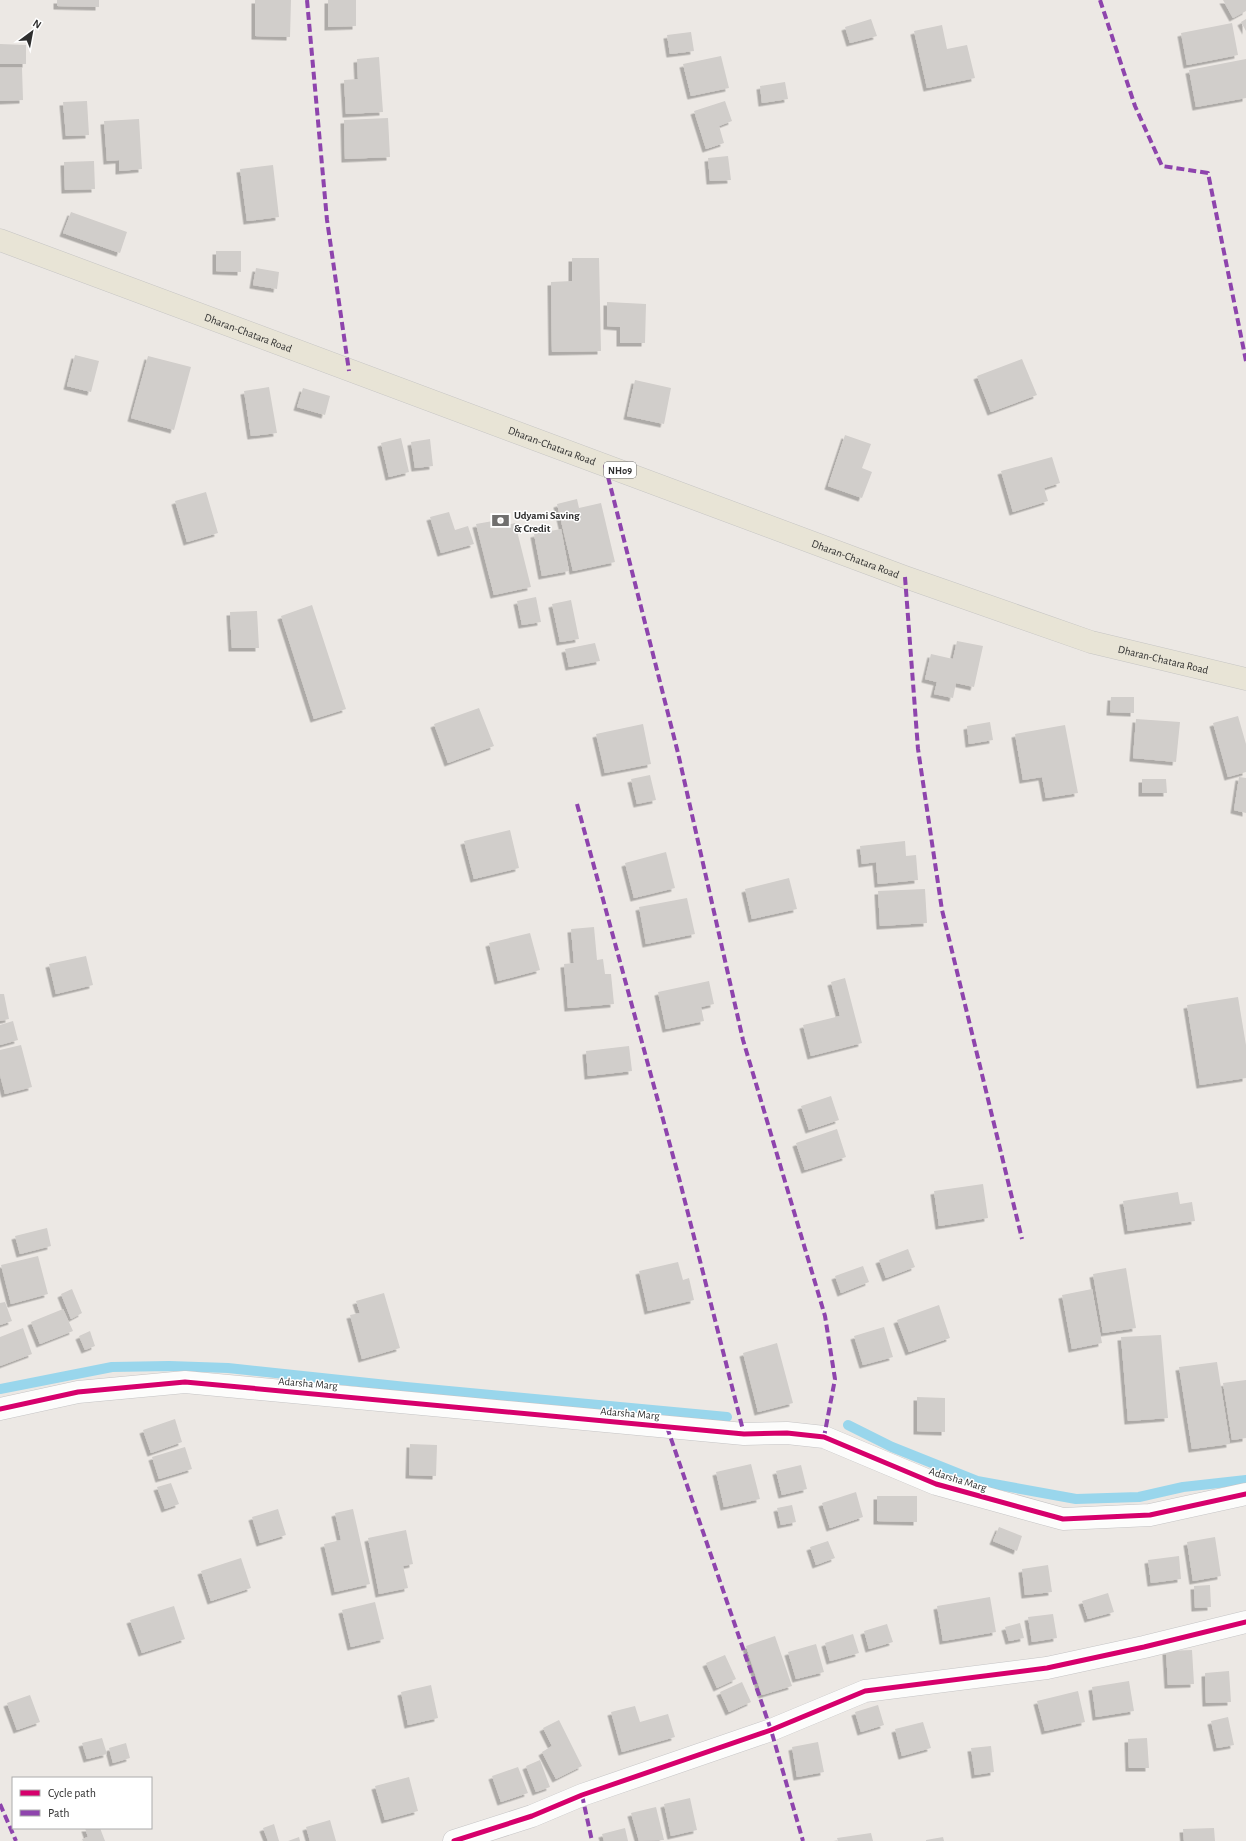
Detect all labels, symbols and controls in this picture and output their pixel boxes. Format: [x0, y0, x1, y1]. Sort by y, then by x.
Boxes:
north arrow [12, 12, 52, 52]
text: N [31, 17, 43, 31]
street label: Dharan-Chatara Road [203, 312, 294, 354]
street label: Dharan-Chatara Road [506, 425, 597, 467]
road number: NH09 [604, 462, 636, 478]
place label: Udyami Saving & Credit [514, 510, 580, 534]
bank icon: Udyami Saving & Credit [491, 511, 511, 531]
street label: Dharan-Chatara Road [810, 538, 901, 581]
street label: Dharan-Chatara Road [1117, 644, 1210, 676]
street label: Adarsha Marg [278, 1375, 339, 1392]
street label: Adarsha Marg [600, 1405, 661, 1422]
street label: Adarsha Marg [928, 1466, 989, 1494]
legend [12, 1777, 152, 1829]
text: Cycle path [48, 1787, 96, 1800]
text: Path [48, 1807, 70, 1819]

